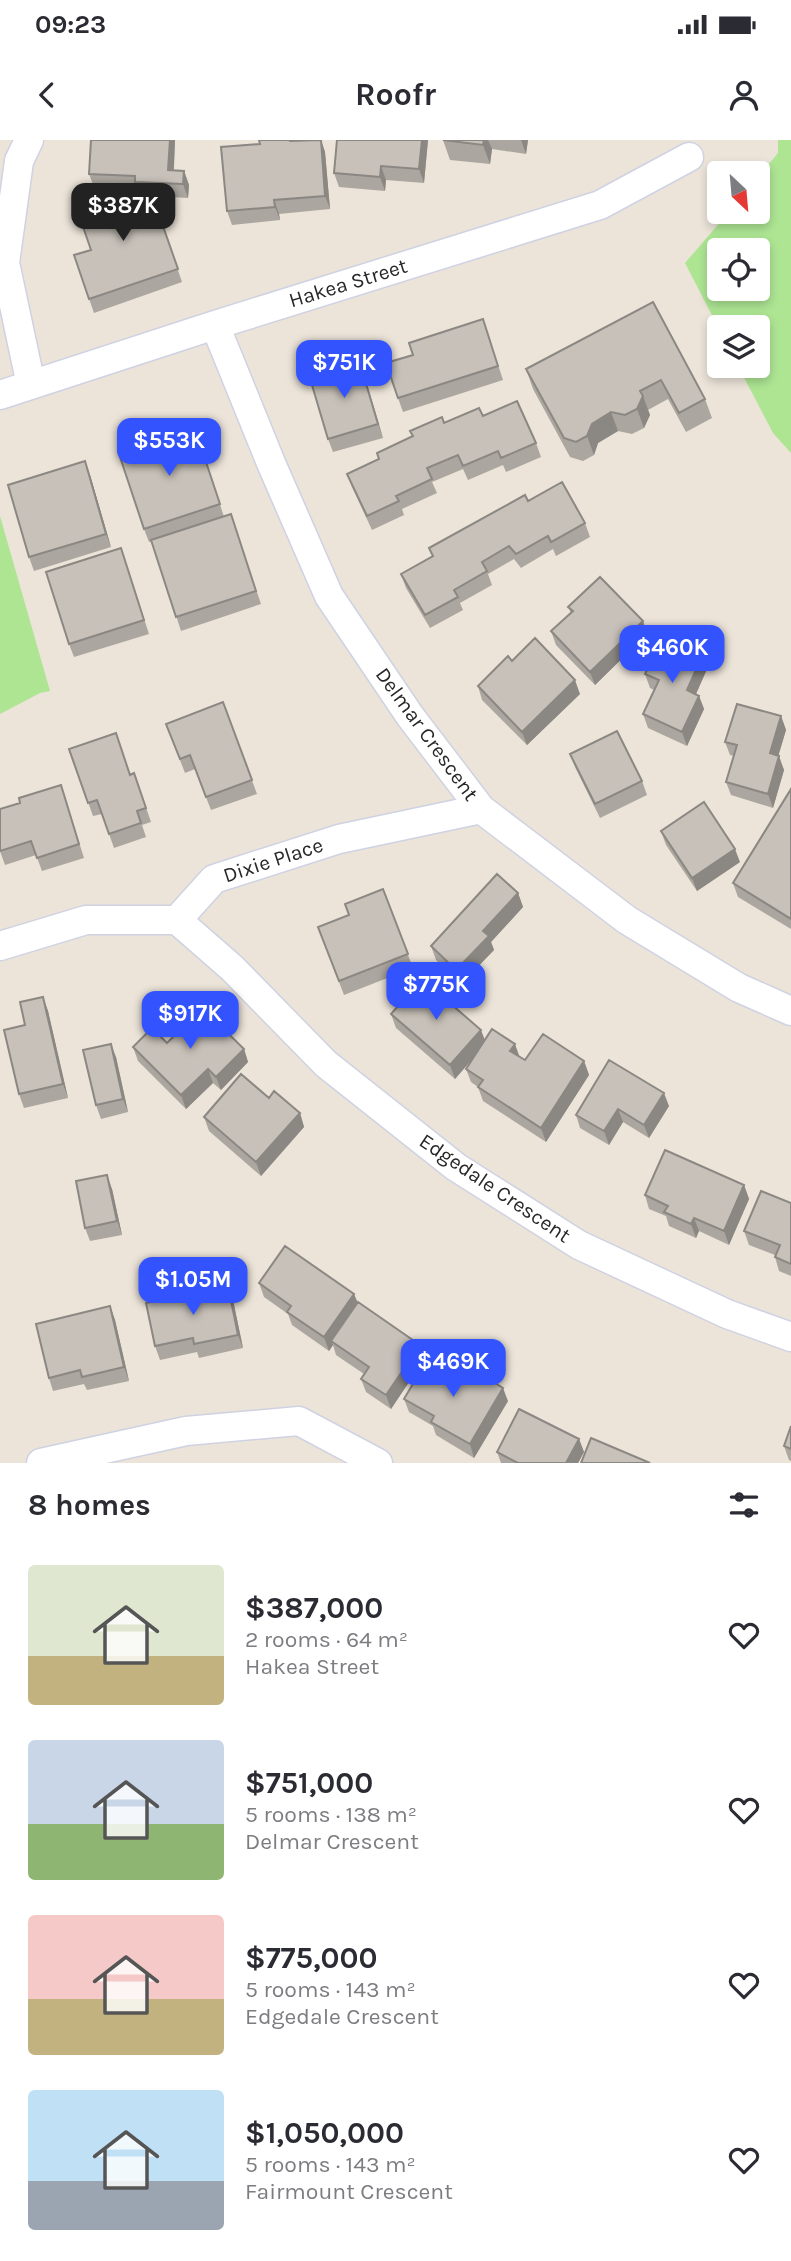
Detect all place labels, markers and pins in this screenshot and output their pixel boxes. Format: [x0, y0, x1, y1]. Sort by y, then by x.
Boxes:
pin: $387K [74, 183, 172, 243]
pin: $751K [295, 341, 393, 400]
pin: $553K [120, 418, 218, 478]
pin: $460K [623, 626, 721, 685]
pin: $775K [387, 962, 485, 1022]
pin: $917K [141, 992, 239, 1051]
pin: $1.05M [136, 1258, 250, 1317]
pin: $469K [404, 1340, 502, 1399]

